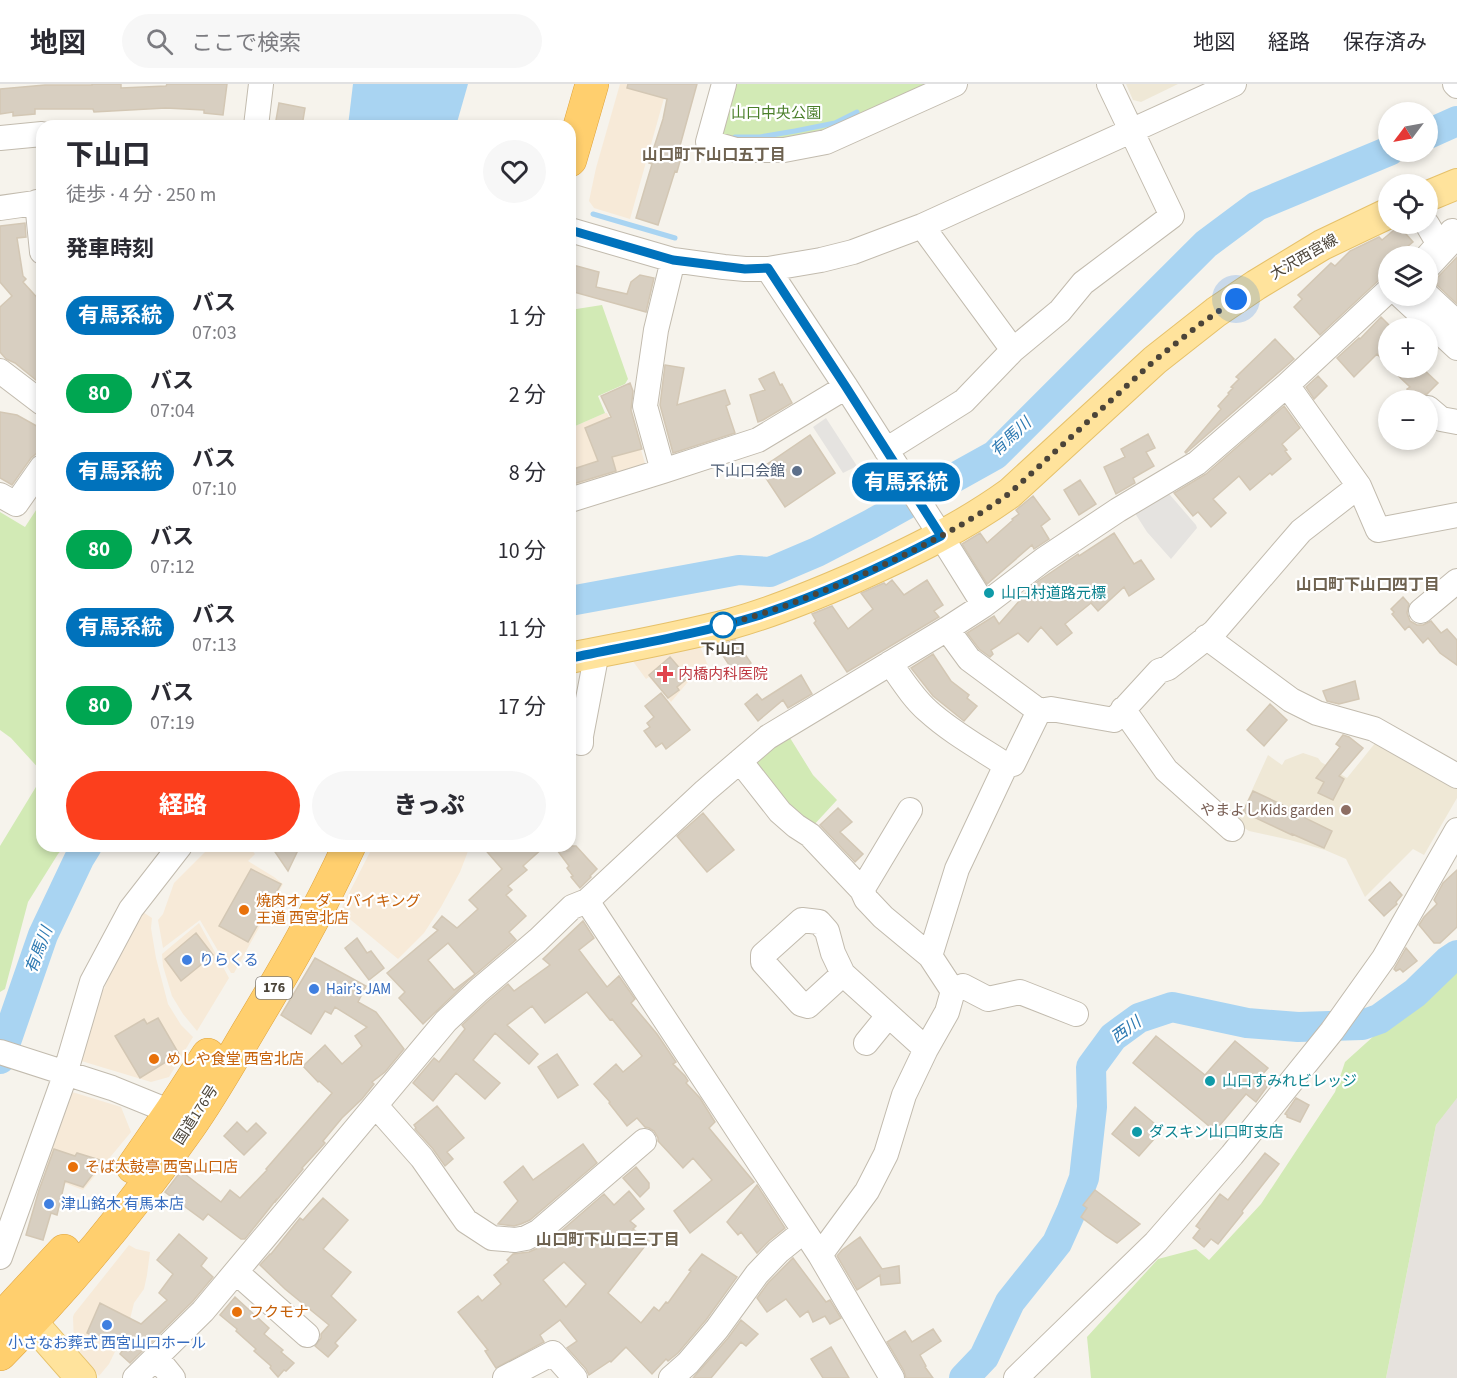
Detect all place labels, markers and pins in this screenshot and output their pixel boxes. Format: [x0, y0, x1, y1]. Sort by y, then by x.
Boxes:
place label: 下山口会館 [710, 461, 785, 482]
marker: 下山口会館 [790, 464, 804, 478]
place label: 山口村道路元標 [1001, 583, 1106, 604]
marker: 山口村道路元標 [982, 586, 996, 600]
marker: 下山口 [710, 612, 736, 638]
place label: 下山口 [700, 639, 746, 660]
place label: 内橋内科医院 [678, 664, 768, 685]
marker: 内橋内科医院 [656, 665, 674, 683]
place label: やまよしKids garden [1200, 800, 1334, 821]
marker: やまよしKids garden [1339, 803, 1353, 817]
place label: 焼肉オーダーバイキング 王道 西宮北店 [256, 891, 420, 929]
marker: 焼肉オーダーバイキング 王道 西宮北店 [237, 903, 251, 917]
place label: りらくる [199, 950, 259, 971]
marker: りらくる [180, 953, 194, 967]
place label: Hair’s JAM [326, 979, 391, 1000]
marker: Hair’s JAM [307, 982, 321, 996]
place label: めしや食堂 西宮北店 [166, 1049, 304, 1070]
marker: めしや食堂 西宮北店 [147, 1052, 161, 1066]
place label: 山口すみれビレッジ [1222, 1071, 1357, 1092]
marker: 山口すみれビレッジ [1203, 1074, 1217, 1088]
place label: ダスキン山口町支店 [1149, 1122, 1284, 1143]
marker: ダスキン山口町支店 [1130, 1125, 1144, 1139]
place label: そば太鼓亭 西宮山口店 [85, 1157, 238, 1178]
marker: そば太鼓亭 西宮山口店 [66, 1160, 80, 1174]
place label: 津山銘木 有馬本店 [61, 1194, 184, 1215]
marker: 津山銘木 有馬本店 [42, 1197, 56, 1211]
place label: フクモナ [249, 1302, 309, 1323]
marker: フクモナ [230, 1305, 244, 1319]
marker: 小さなお葬式 西宮山口ホール [100, 1318, 114, 1332]
place label: 小さなお葬式 西宮山口ホール [8, 1333, 206, 1354]

